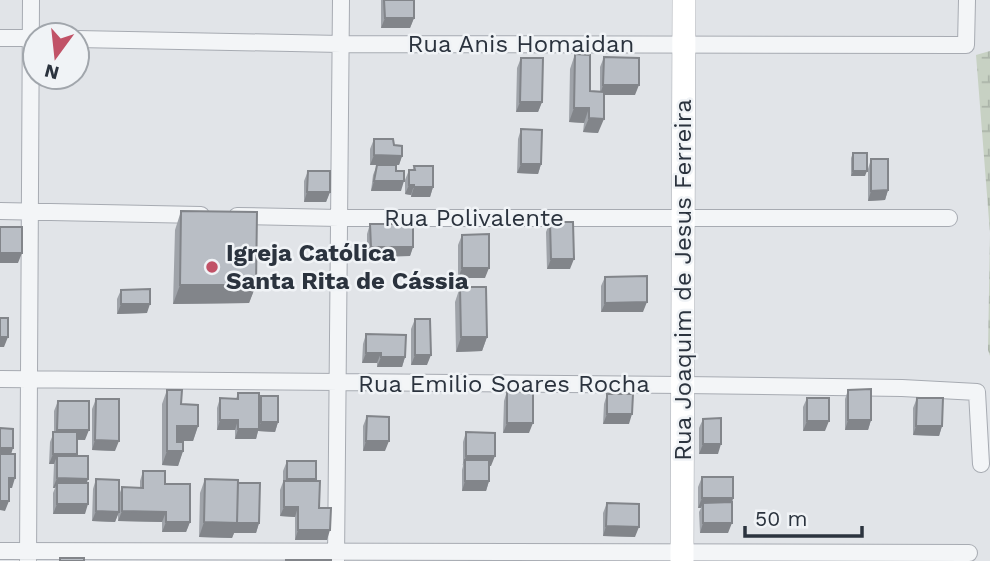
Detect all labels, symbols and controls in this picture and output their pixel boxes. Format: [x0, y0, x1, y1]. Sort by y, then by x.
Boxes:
north arrow [21, 21, 91, 91]
street label: Rua Anis Homaidan [408, 30, 634, 58]
text: N [42, 59, 62, 85]
street label: Rua Joaquim de Jesus Ferreira [669, 99, 697, 461]
street label: Rua Polivalente [384, 204, 564, 232]
place label: Igreja Católica Santa Rita de Cássia [226, 239, 469, 295]
marker: Igreja Católica Santa Rita de Cássia [204, 259, 220, 275]
street label: Rua Emilio Soares Rocha [358, 370, 650, 398]
scale bar [745, 494, 862, 538]
text: 50 m [755, 506, 807, 531]

